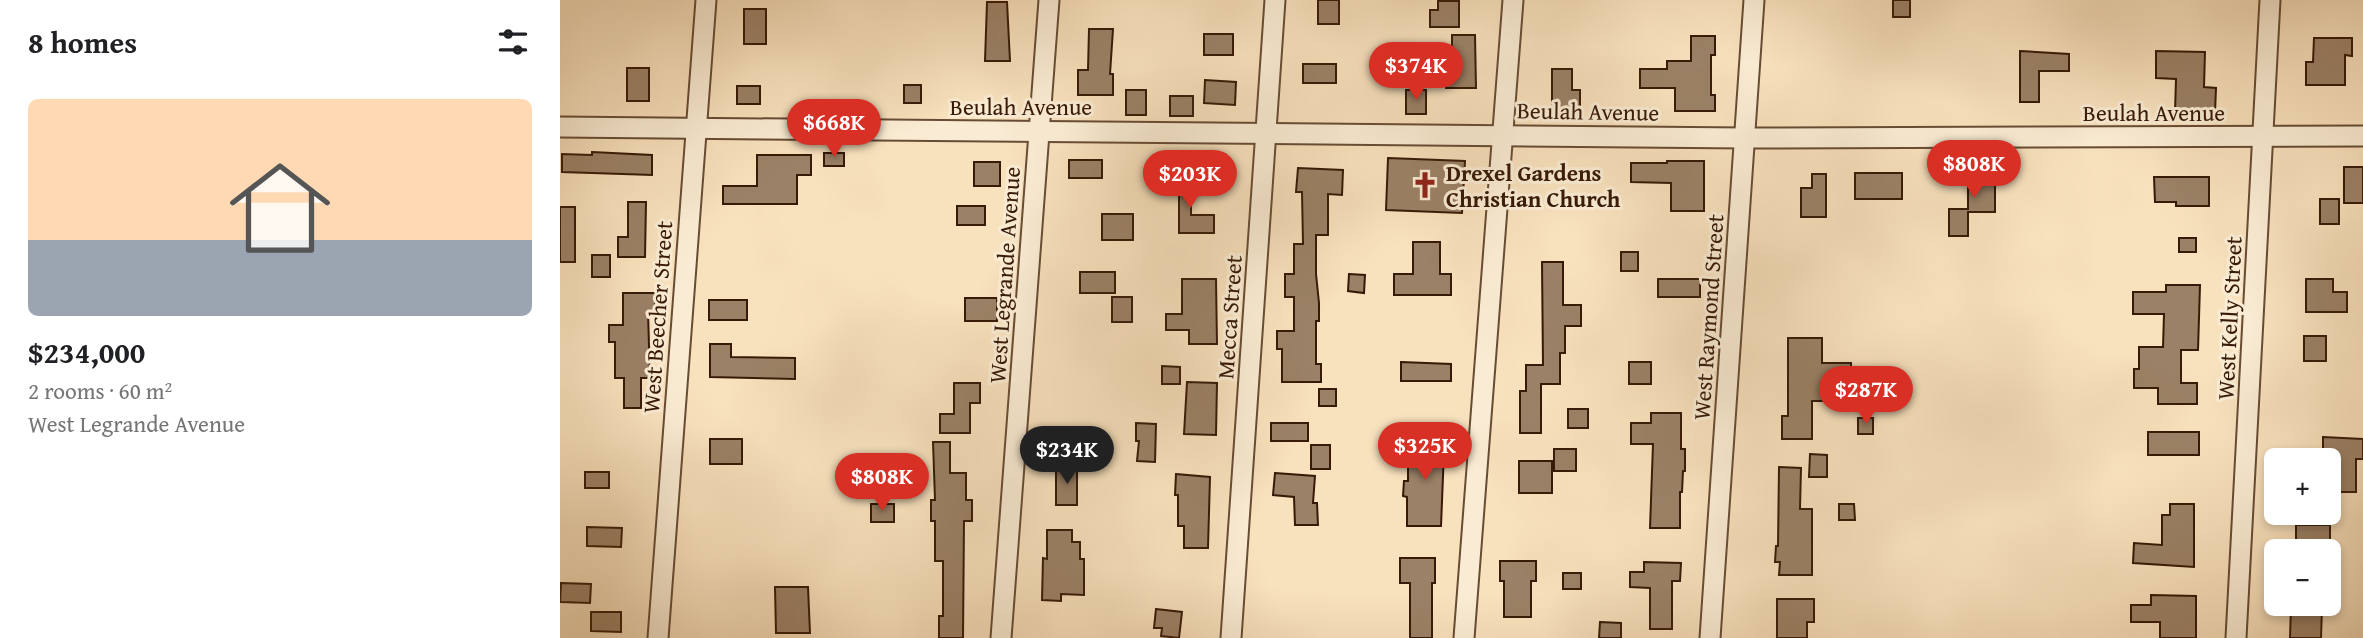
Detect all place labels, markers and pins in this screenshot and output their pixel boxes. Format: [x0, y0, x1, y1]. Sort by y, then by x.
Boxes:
pin: $374K [1367, 42, 1465, 102]
pin: $668K [785, 100, 883, 159]
pin: $808K [1925, 140, 2023, 200]
pin: $203K [1141, 150, 1239, 210]
place label: Drexel Gardens Christian Church [1446, 156, 1621, 215]
church icon: Drexel Gardens Christian Church [1410, 170, 1440, 200]
pin: $287K [1817, 366, 1915, 426]
pin: $325K [1376, 422, 1474, 482]
pin: $234K [1018, 426, 1116, 486]
pin: $808K [833, 454, 931, 513]

